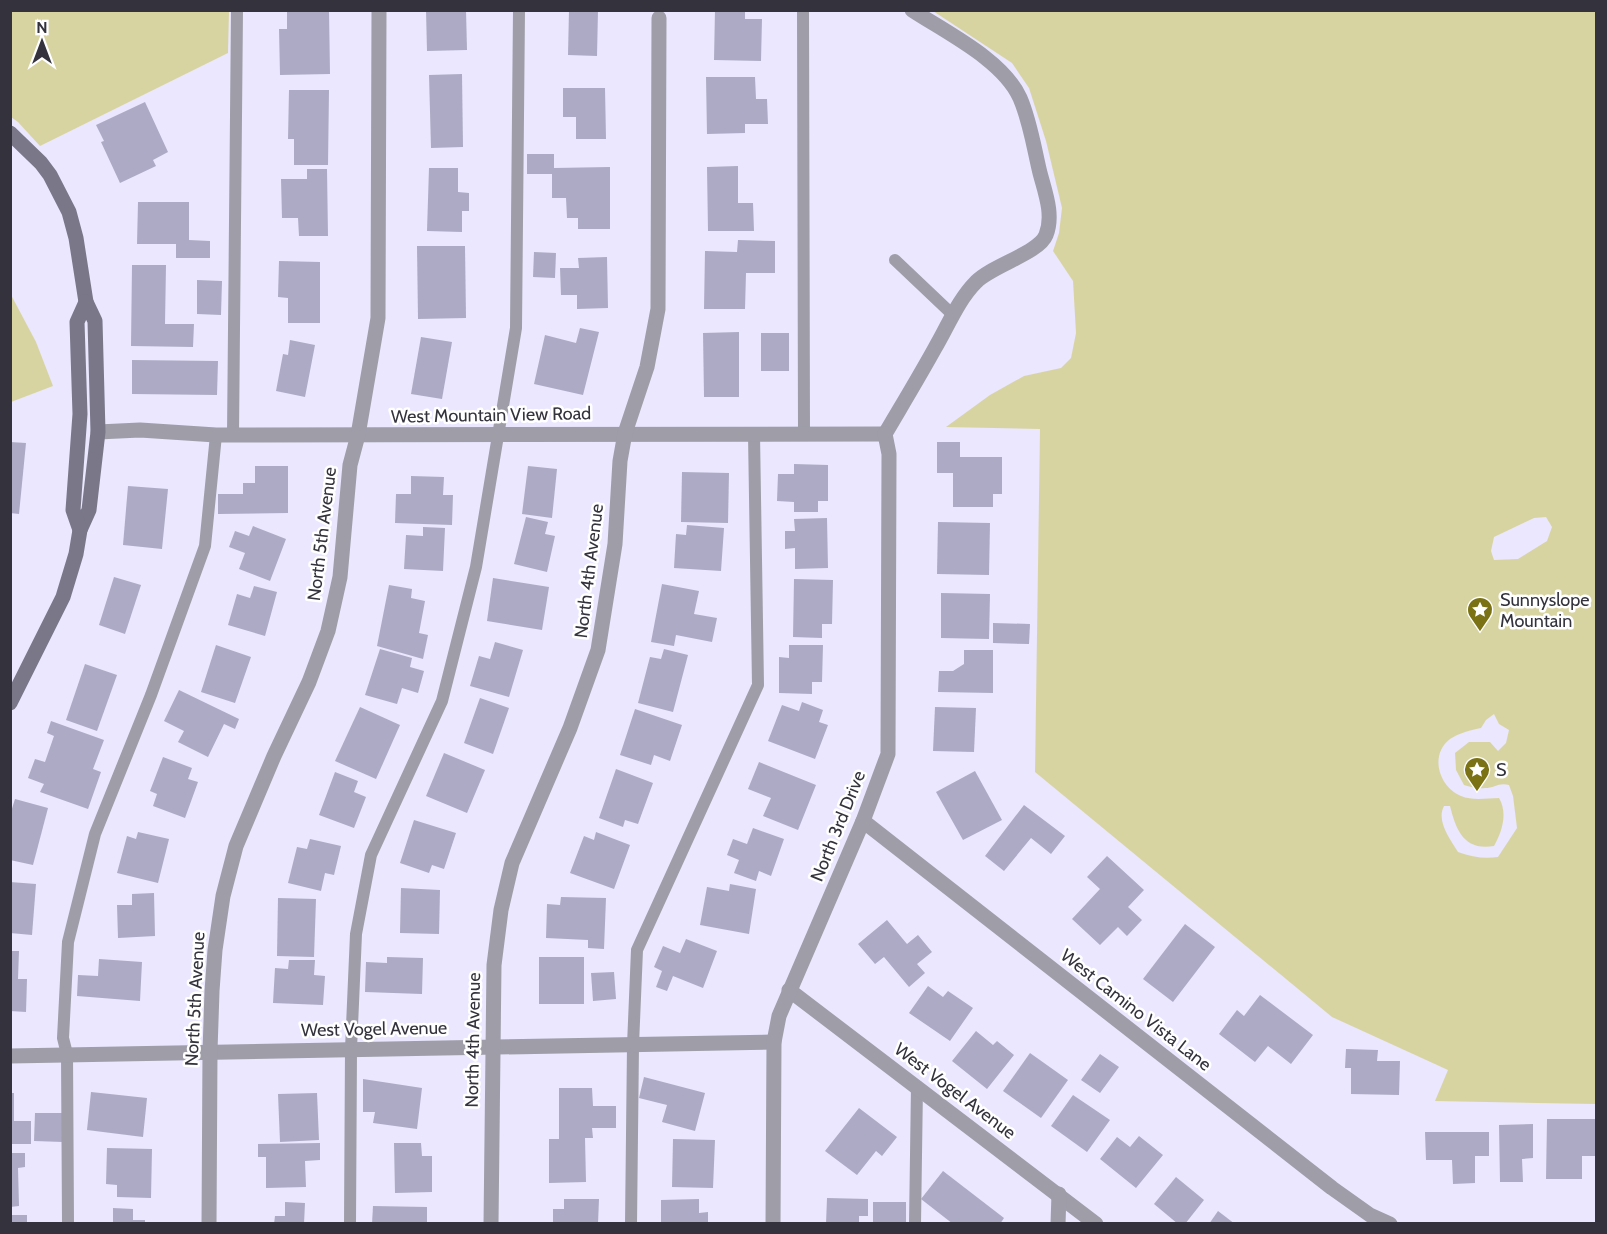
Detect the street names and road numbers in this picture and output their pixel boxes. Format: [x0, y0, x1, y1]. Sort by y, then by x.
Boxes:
street label: West Mountain View Road [391, 402, 591, 428]
street label: North 5th Avenue [303, 466, 341, 602]
street label: North 4th Avenue [570, 503, 608, 639]
street label: North 3rd Drive [806, 767, 870, 885]
street label: North 5th Avenue [180, 931, 210, 1067]
street label: West Camino Vista Lane [1056, 944, 1216, 1076]
street label: North 4th Avenue [461, 972, 485, 1108]
street label: West Vogel Avenue [301, 1017, 447, 1041]
street label: West Vogel Avenue [890, 1038, 1020, 1144]

